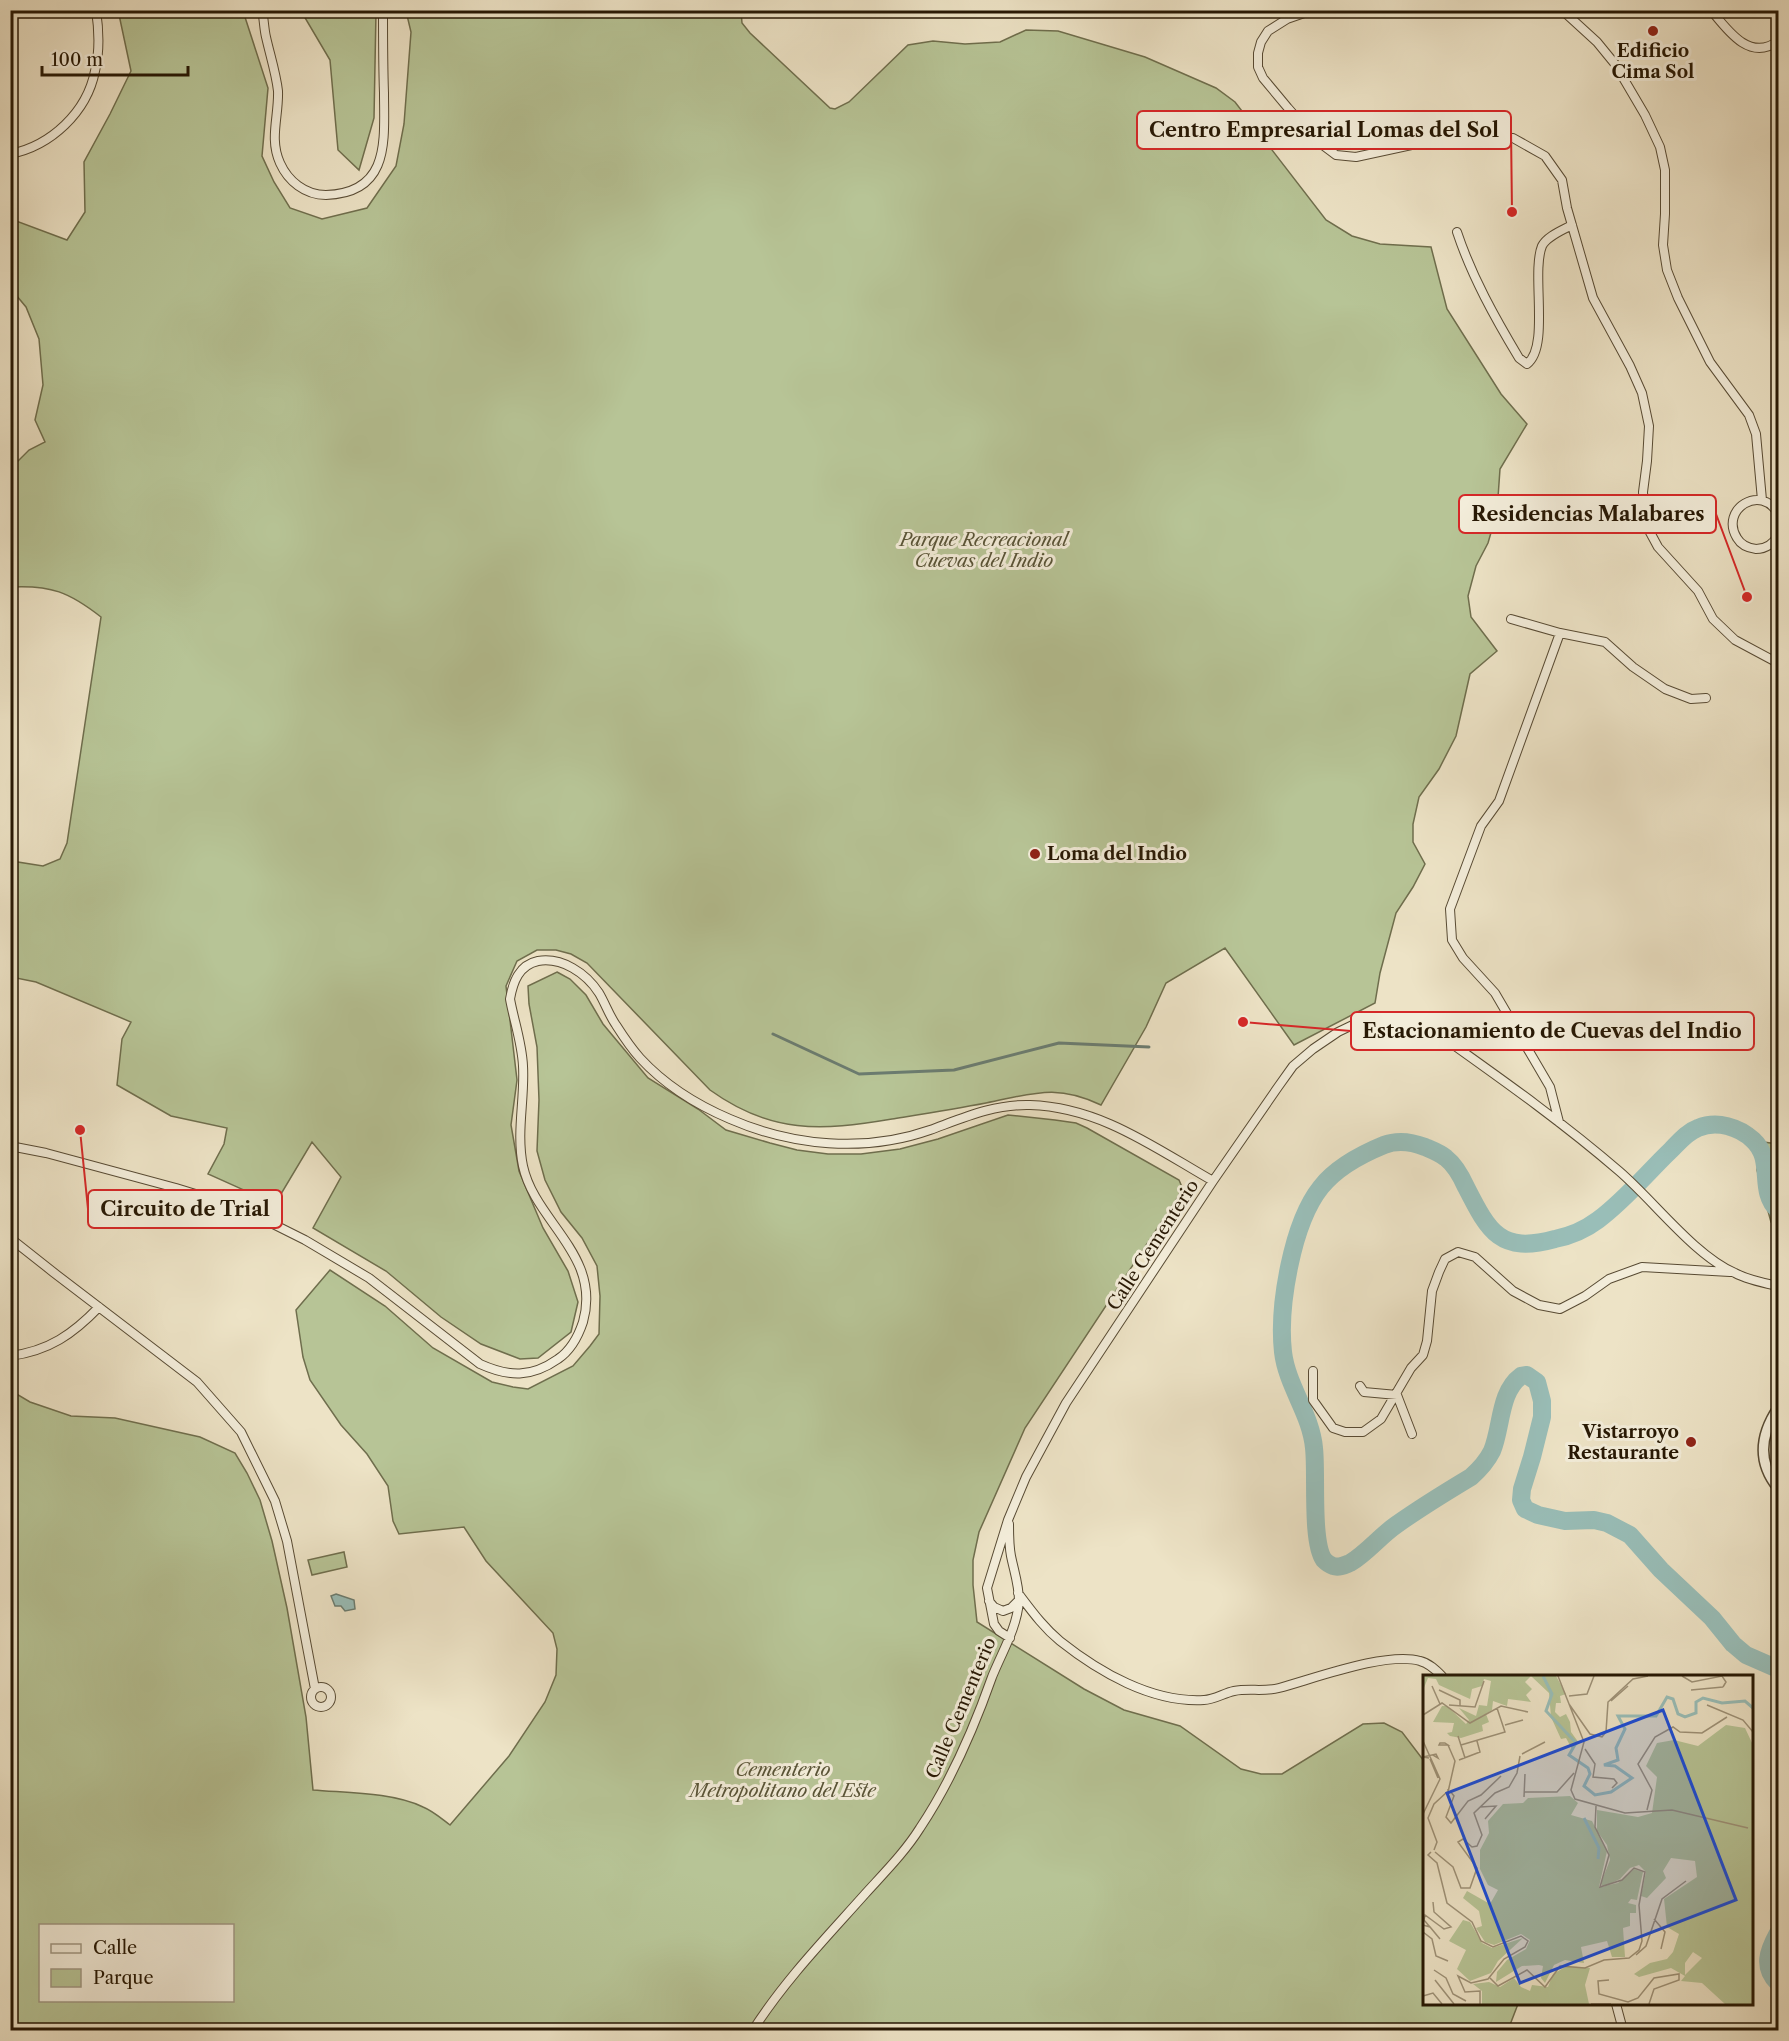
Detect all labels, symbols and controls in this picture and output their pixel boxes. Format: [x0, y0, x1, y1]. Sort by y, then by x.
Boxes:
marker: Edificio Cima Sol [1646, 24, 1660, 38]
scale bar [42, 39, 188, 77]
place label: Edificio Cima Sol [1612, 40, 1694, 83]
text: 100 m [51, 49, 103, 71]
callout: Centro Empresarial Lomas del Sol [1137, 111, 1511, 149]
text: Centro Empresarial Lomas del Sol [1149, 118, 1499, 142]
callout: Residencias Malabares [1459, 495, 1716, 533]
text: Residencias Malabares [1471, 502, 1705, 526]
park label: Parque Recreacional Cuevas del Indio [898, 529, 1070, 572]
place label: Loma del Indio [1047, 843, 1187, 865]
marker: Loma del Indio [1028, 847, 1042, 861]
callout: Estacionamiento de Cuevas del Indio [1351, 1012, 1754, 1050]
text: Estacionamiento de Cuevas del Indio [1362, 1019, 1742, 1043]
street label: Calle Cementerio [1103, 1175, 1203, 1315]
callout: Circuito de Trial [88, 1190, 282, 1228]
text: Circuito de Trial [100, 1197, 270, 1221]
place label: Vistarroyo Restaurante [1567, 1421, 1679, 1464]
marker: Vistarroyo Restaurante [1684, 1435, 1698, 1449]
street label: Calle Cementerio [921, 1634, 1001, 1782]
inset map [1423, 1675, 1753, 2005]
park label: Cementerio Metropolitano del Este [688, 1759, 877, 1802]
legend [39, 1924, 234, 2002]
text: Calle [93, 1937, 137, 1959]
text: Parque [93, 1967, 154, 1989]

